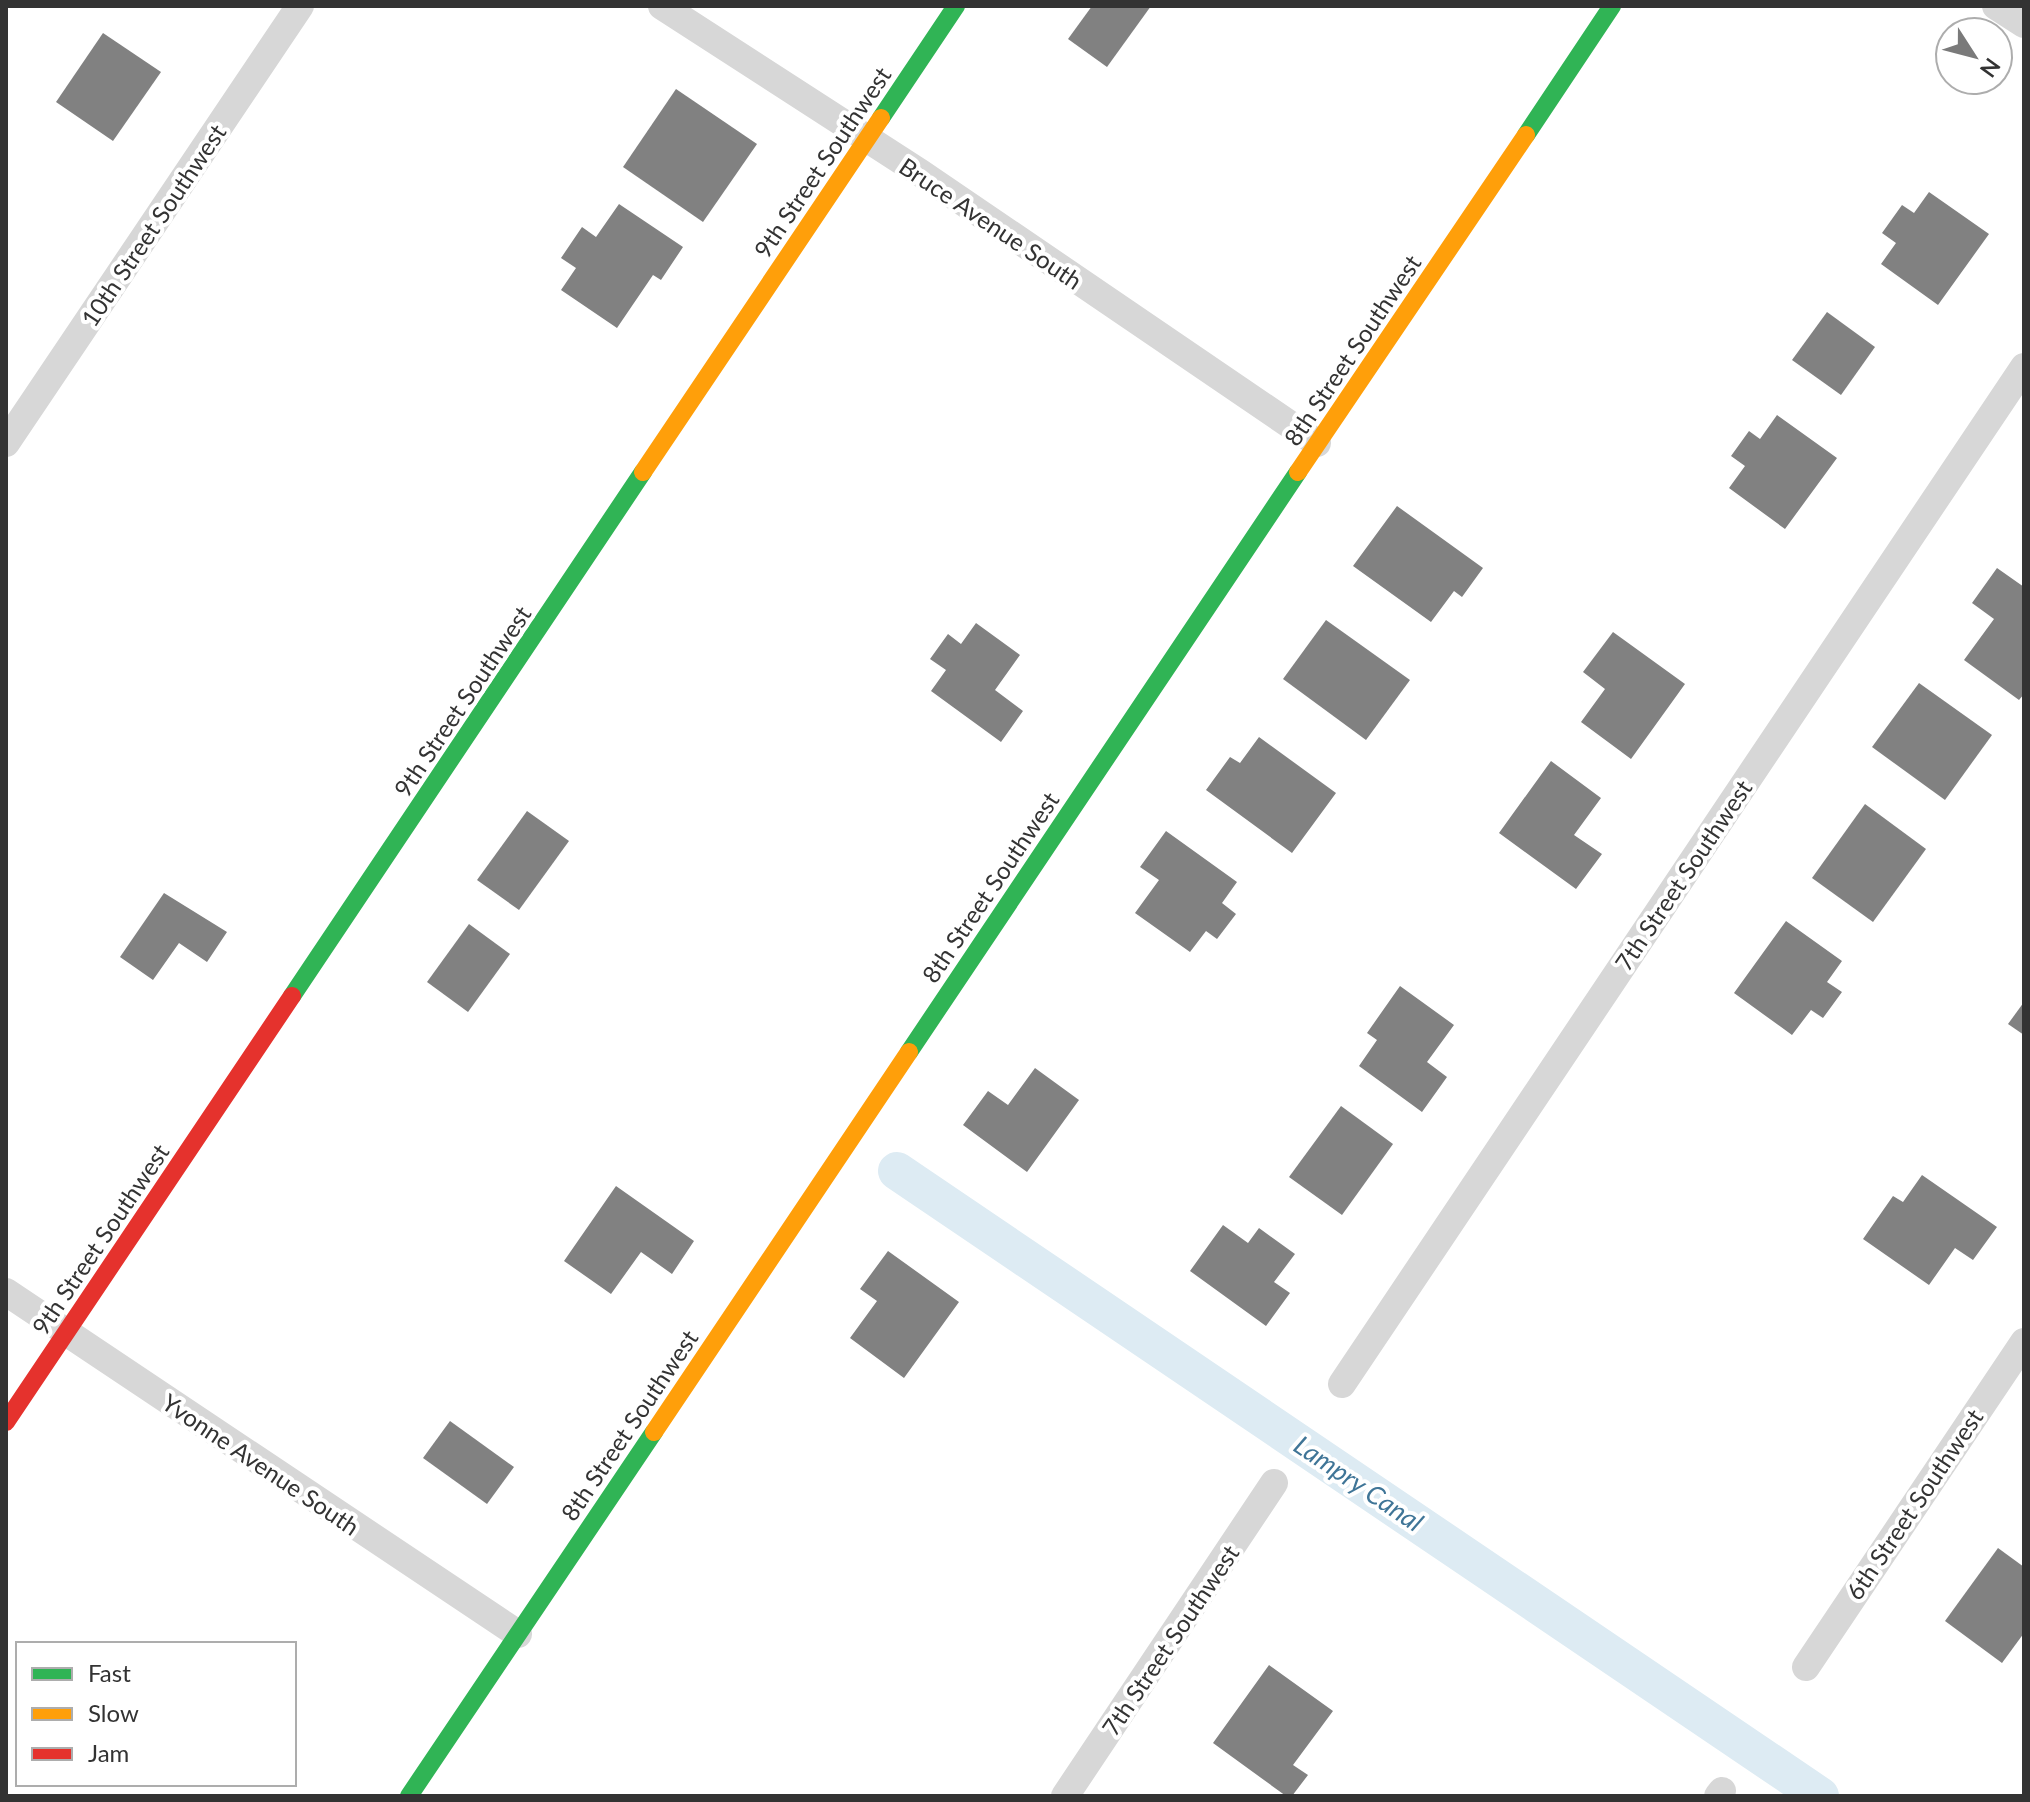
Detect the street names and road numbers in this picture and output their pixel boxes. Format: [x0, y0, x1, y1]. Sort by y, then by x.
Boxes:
street label: 9th Street Southwest [747, 61, 897, 263]
street label: 10th Street Southwest [75, 118, 232, 332]
street label: Bruce Avenue South [894, 151, 1088, 295]
street label: 8th Street Southwest [1277, 249, 1427, 451]
street label: 9th Street Southwest [387, 600, 537, 802]
street label: 7th Street Southwest [1608, 774, 1758, 976]
street label: 8th Street Southwest [915, 786, 1065, 988]
street label: 9th Street Southwest [25, 1138, 175, 1340]
street label: 8th Street Southwest [554, 1324, 704, 1526]
street label: Yvonne Avenue South [157, 1387, 365, 1541]
street label: 6th Street Southwest [1839, 1403, 1989, 1605]
street label: 7th Street Southwest [1095, 1539, 1245, 1741]

